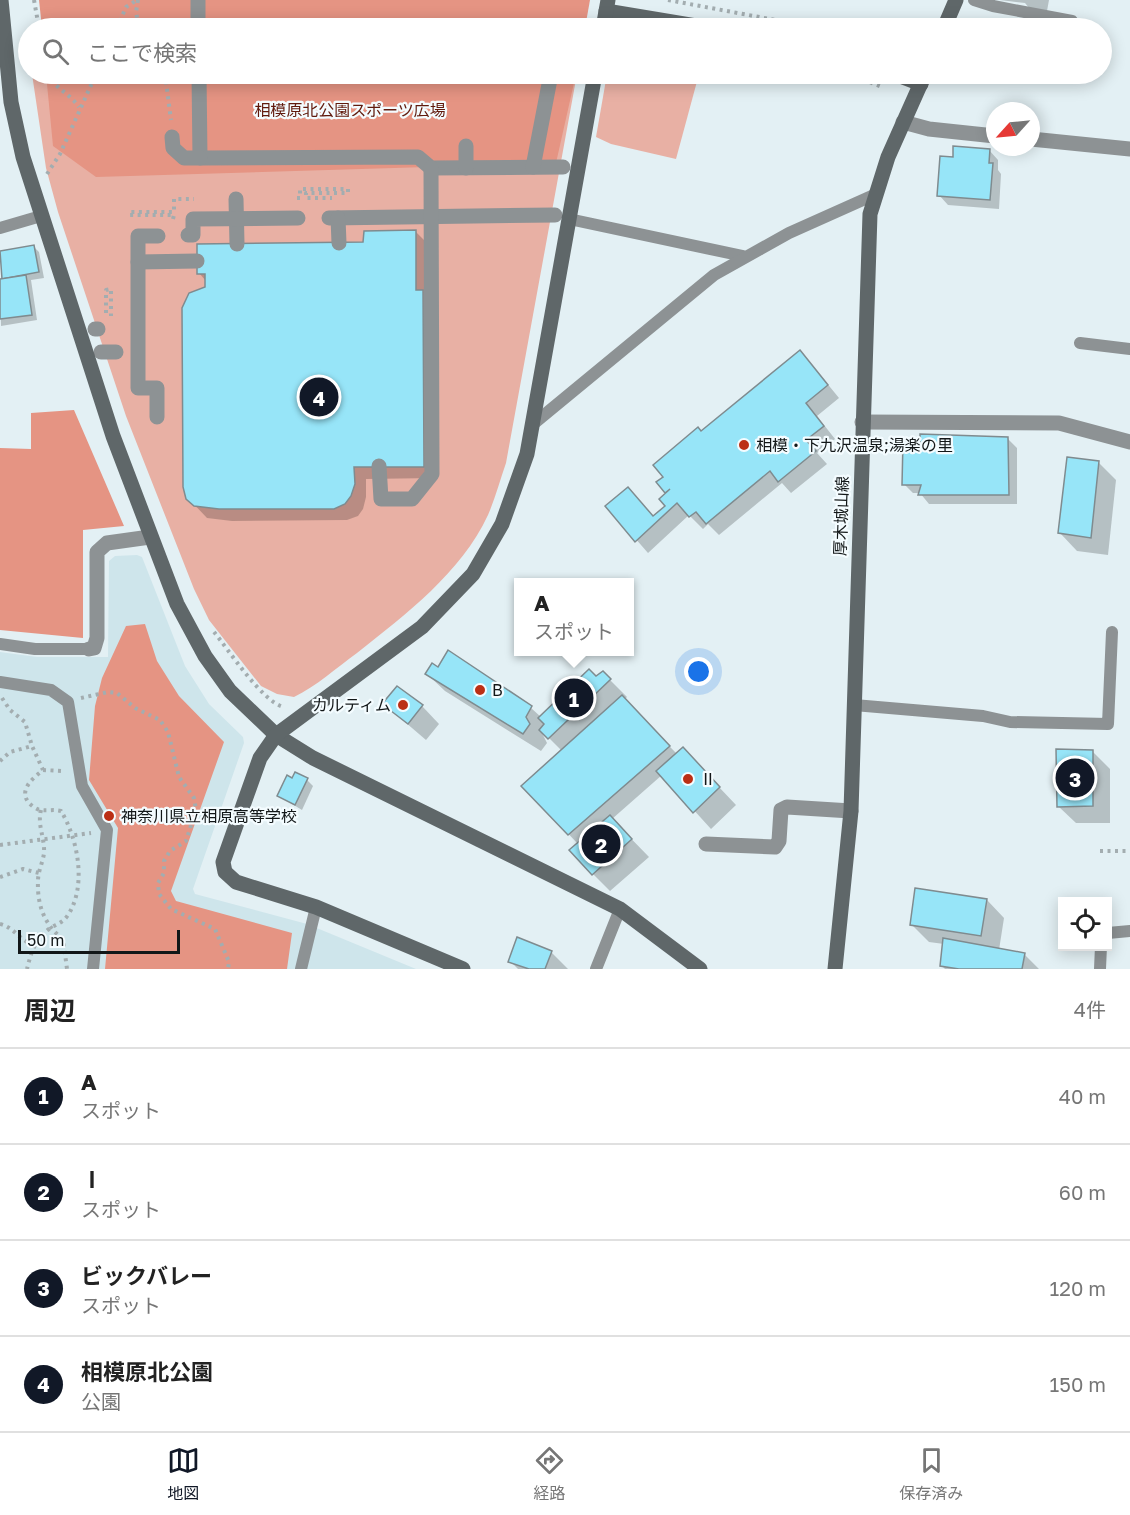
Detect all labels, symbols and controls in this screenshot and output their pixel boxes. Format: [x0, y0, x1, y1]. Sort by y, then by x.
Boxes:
search box [18, 18, 1112, 84]
icon: search [39, 35, 72, 68]
text: ここで検索 [87, 39, 197, 66]
park label: 相模原北公園スポーツ広場 [254, 100, 446, 120]
north arrow [986, 102, 1040, 156]
pin: 4 [300, 374, 338, 420]
place label: 相模・下九沢温泉;湯楽の里 [756, 435, 953, 455]
marker: 相模・下九沢温泉;湯楽の里 [737, 438, 751, 452]
street label: 厚木城山線 [830, 476, 852, 556]
popup [514, 578, 634, 656]
text: A [534, 589, 550, 616]
text: スポット [534, 619, 614, 643]
your location [684, 657, 713, 686]
pin: 1 [554, 676, 594, 720]
place label: B [492, 680, 503, 700]
marker: B [473, 683, 487, 697]
place label: カルティム [312, 695, 391, 715]
marker: カルティム [396, 698, 410, 712]
pin: 3 [1056, 756, 1094, 800]
place label: Ⅱ [700, 769, 716, 789]
marker: Ⅱ [681, 772, 695, 786]
place label: 神奈川県立相原高等学校 [121, 806, 297, 826]
marker: 神奈川県立相原高等学校 [102, 809, 116, 823]
pin: 2 [582, 822, 620, 866]
map controls [1058, 897, 1112, 951]
button: locate [1058, 897, 1112, 951]
scale bar [18, 927, 180, 954]
text: 50 m [27, 930, 64, 950]
text: 周辺 [24, 995, 76, 1026]
text: 4件 [1074, 997, 1106, 1021]
text: A [81, 1068, 97, 1095]
text: 1 [38, 1084, 49, 1108]
text: 40 m [1059, 1084, 1106, 1108]
text: スポット [81, 1098, 161, 1122]
text: Ⅰ [81, 1166, 103, 1193]
text: 2 [37, 1180, 50, 1204]
text: 60 m [1059, 1180, 1106, 1204]
text: スポット [81, 1197, 161, 1221]
text: ビックバレー [81, 1262, 212, 1289]
text: 3 [37, 1276, 50, 1300]
text: 120 m [1050, 1276, 1106, 1300]
text: スポット [81, 1293, 161, 1317]
text: 相模原北公園 [81, 1358, 213, 1385]
text: 4 [37, 1372, 50, 1396]
text: 150 m [1050, 1372, 1106, 1396]
text: 公園 [81, 1389, 121, 1413]
tab: 地図 [167, 1444, 200, 1504]
tab: 経路 [533, 1444, 566, 1504]
tab: 保存済み [899, 1444, 963, 1504]

